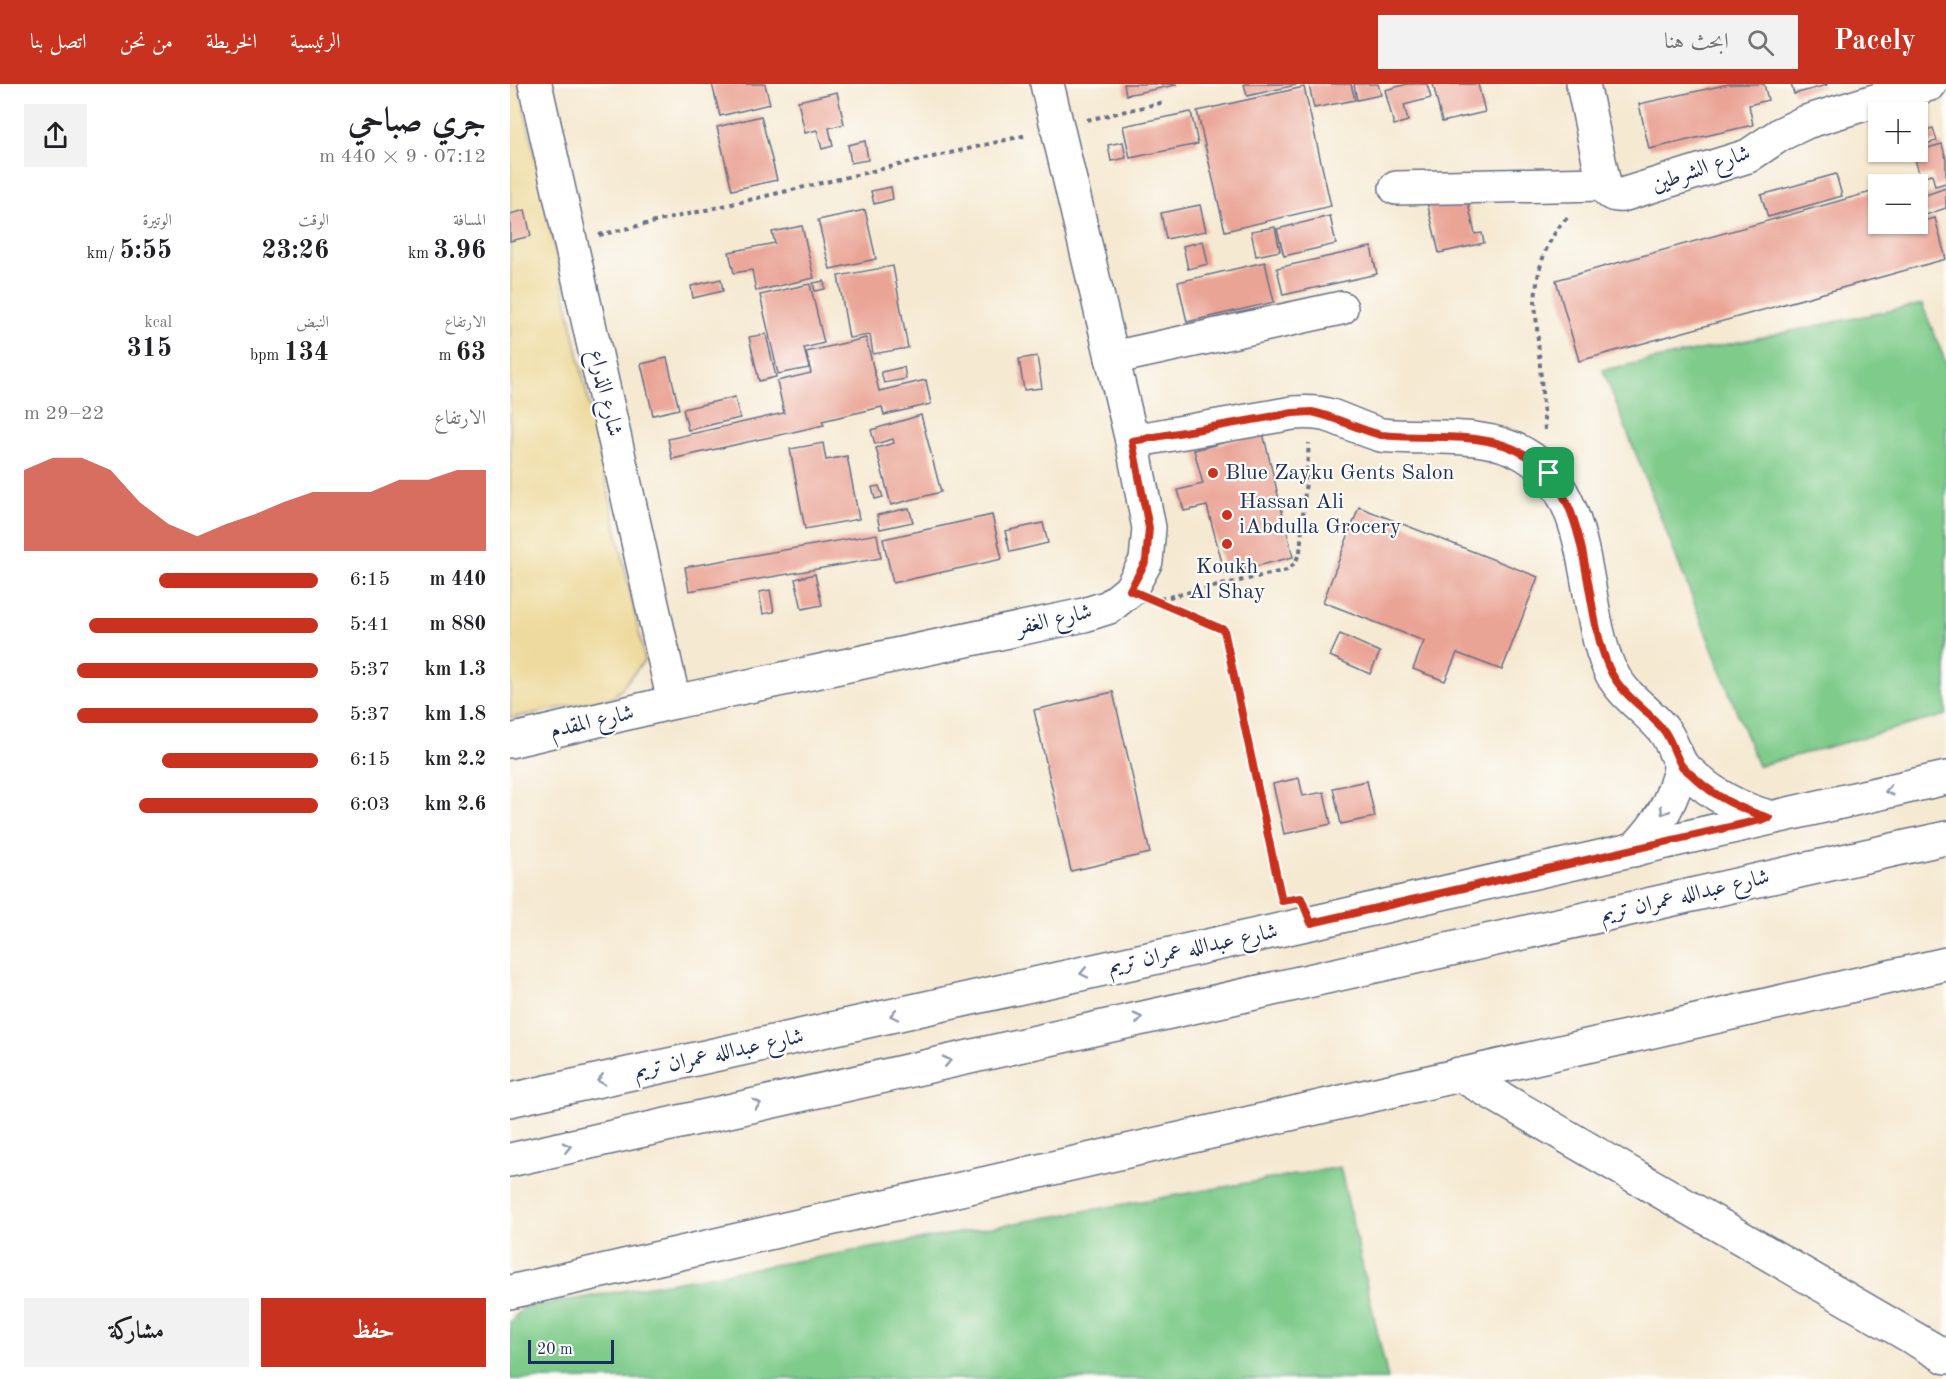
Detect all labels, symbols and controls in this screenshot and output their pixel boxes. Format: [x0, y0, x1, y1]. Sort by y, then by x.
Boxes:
search box [1378, 15, 1798, 69]
icon: search [1744, 26, 1777, 59]
text: Pacely [1834, 28, 1916, 56]
text: ابحث هنا [1664, 31, 1729, 53]
text: اتصل بنا [30, 32, 87, 53]
text: من نحن [120, 32, 173, 53]
text: الخريطة [206, 32, 257, 53]
text: الرئيسية [290, 32, 341, 53]
map controls [1868, 102, 1928, 234]
button: + [1868, 102, 1928, 162]
button: share [24, 104, 87, 167]
text: جري صباحي [348, 106, 486, 139]
street label: شارع الشرطين [1649, 142, 1755, 202]
text: 07:12 · 9 × 440 m [319, 147, 486, 167]
button: − [1868, 174, 1928, 234]
text: الوتيرة [142, 213, 172, 229]
text: الوقت [298, 213, 329, 229]
text: المسافة [453, 213, 486, 229]
text: 5:55 [119, 238, 172, 264]
text: 23:26 [261, 238, 329, 264]
text: 3.96 [433, 238, 486, 264]
text: /km [87, 246, 119, 262]
text: km [408, 246, 433, 262]
text: kcal [144, 315, 172, 331]
text: النبض [296, 315, 329, 331]
text: الارتفاع [444, 315, 486, 331]
text: 315 [127, 336, 172, 362]
text: 134 [284, 340, 329, 366]
text: 63 [456, 340, 486, 366]
street label: شارع الذراع [578, 347, 626, 440]
text: bpm [250, 348, 284, 364]
text: m [439, 348, 456, 364]
text: 22–29 m [24, 404, 104, 424]
text: الارتفاع [434, 409, 486, 429]
pin [1523, 447, 1574, 498]
icon: arrive [1532, 456, 1565, 489]
place label: Blue Zayku Gents Salon [1225, 462, 1455, 484]
marker: Blue Zayku Gents Salon [1206, 466, 1220, 480]
place label: Hassan Ali iAbdulla Grocery [1239, 491, 1402, 538]
marker: Hassan Ali iAbdulla Grocery [1220, 508, 1234, 522]
marker: Koukh Al Shay [1220, 537, 1234, 551]
place label: Koukh Al Shay [1189, 556, 1266, 603]
text: 6:15 [350, 570, 390, 590]
text: 440 m [430, 570, 486, 590]
street label: شارع الغفر [1012, 601, 1095, 646]
text: 5:41 [350, 615, 390, 635]
text: 880 m [430, 615, 486, 635]
text: 5:37 [350, 660, 390, 680]
text: 1.3 km [424, 660, 486, 680]
street label: شارع المقدم [548, 702, 638, 749]
text: 5:37 [350, 705, 390, 725]
text: 1.8 km [424, 705, 486, 725]
text: 6:15 [350, 750, 390, 770]
text: 2.2 km [424, 750, 486, 770]
one-way arrow [1884, 783, 1894, 796]
text: 6:03 [350, 795, 390, 815]
text: 2.6 km [424, 795, 486, 815]
one-way arrow [1660, 805, 1672, 815]
street label: شارع عبدالله عمران تريم [1598, 866, 1773, 933]
street label: شارع عبدالله عمران تريم [1106, 920, 1281, 985]
one-way arrow [1080, 966, 1090, 979]
one-way arrow [889, 1008, 899, 1021]
one-way arrow [1132, 1013, 1142, 1026]
street label: شارع عبدالله عمران تريم [632, 1025, 807, 1090]
one-way arrow [942, 1056, 952, 1069]
one-way arrow [596, 1073, 606, 1086]
one-way arrow [752, 1099, 762, 1112]
one-way arrow [562, 1142, 572, 1155]
button: مشاركة [24, 1298, 249, 1367]
button: حفظ [261, 1298, 486, 1367]
scale bar [528, 1337, 614, 1364]
text: 20 m [537, 1342, 573, 1358]

